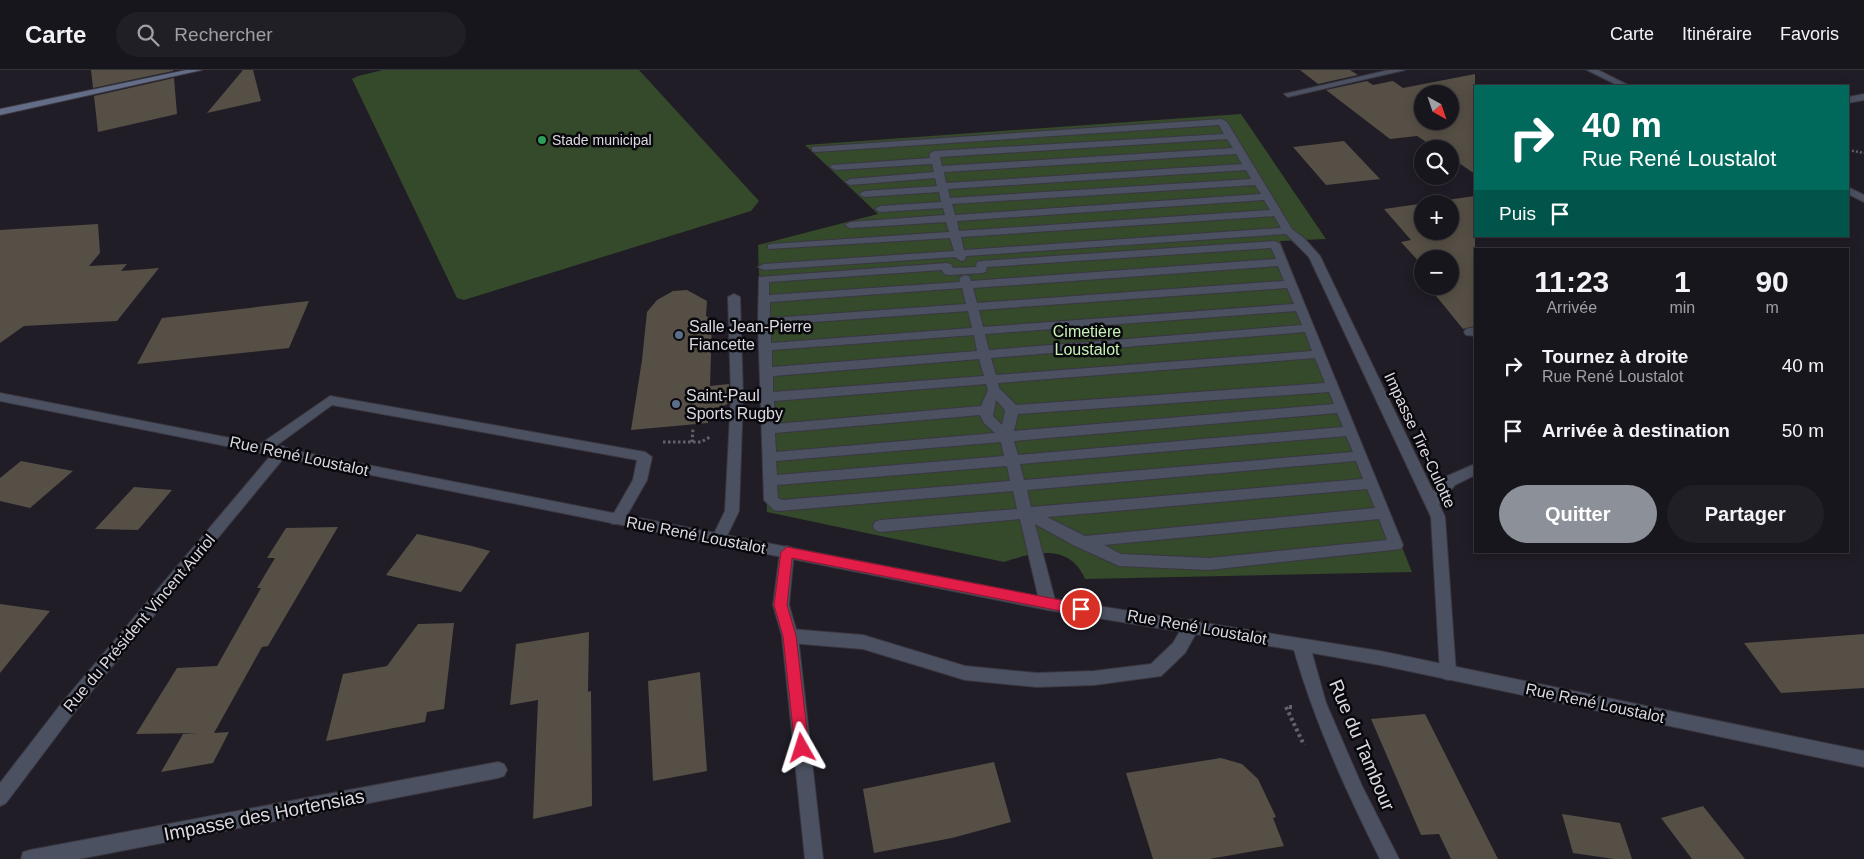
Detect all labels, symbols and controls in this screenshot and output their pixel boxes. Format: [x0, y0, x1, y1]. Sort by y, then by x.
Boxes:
search box [116, 12, 466, 57]
text: Carte [25, 21, 86, 48]
icon: search [134, 21, 162, 49]
text: Rechercher [174, 24, 273, 45]
text: Carte [1610, 24, 1654, 44]
text: Itinéraire [1682, 24, 1752, 44]
text: Favoris [1780, 24, 1839, 44]
north arrow [1414, 85, 1459, 130]
map controls [1414, 85, 1459, 295]
icon: right [1499, 105, 1564, 170]
text: 40 m [1582, 105, 1662, 144]
place label: Stade municipal [552, 132, 652, 148]
marker: Stade municipal [536, 134, 548, 146]
button: search [1414, 140, 1459, 185]
text: Rue René Loustalot [1582, 146, 1776, 171]
button: + [1414, 195, 1459, 240]
icon: arrive [1546, 200, 1574, 228]
text: Puis [1499, 203, 1536, 224]
button: − [1414, 250, 1459, 295]
text: 11:23 [1534, 265, 1609, 298]
text: 1 [1674, 265, 1691, 298]
text: 90 [1755, 265, 1789, 298]
text: Arrivée [1546, 299, 1597, 316]
text: min [1669, 299, 1695, 316]
text: m [1765, 299, 1779, 316]
place label: Salle Jean-Pierre Fiancette [689, 318, 812, 353]
park label: Cimetière Loustalot [1053, 323, 1121, 358]
marker: Salle Jean-Pierre Fiancette [673, 329, 685, 341]
text: Tournez à droite [1542, 346, 1688, 367]
icon: right [1499, 352, 1527, 380]
text: 40 m [1782, 355, 1824, 376]
text: Rue René Loustalot [1542, 368, 1683, 385]
street label: Impasse Tire-Culotte [1381, 370, 1459, 511]
place label: Saint-Paul Sports Rugby [686, 387, 783, 422]
marker: Saint-Paul Sports Rugby [670, 398, 682, 410]
icon: arrive [1499, 417, 1527, 445]
text: Arrivée à destination [1542, 420, 1730, 441]
text: 50 m [1782, 420, 1824, 441]
street label: Rue René Loustalot [228, 433, 370, 479]
button: Quitter [1499, 485, 1657, 543]
button: Partager [1667, 485, 1824, 543]
street label: Rue René Loustalot [625, 513, 768, 557]
street label: Rue du Président Vincent Auriol [60, 531, 218, 715]
pin [1060, 588, 1102, 630]
icon: arrive [1067, 595, 1095, 623]
street label: Rue René Loustalot [1126, 606, 1269, 648]
street label: Rue du Tambour [1325, 676, 1399, 814]
street label: Rue René Loustalot [1524, 680, 1666, 726]
position arrow [775, 721, 827, 773]
street label: Impasse des Hortensias [162, 785, 366, 845]

